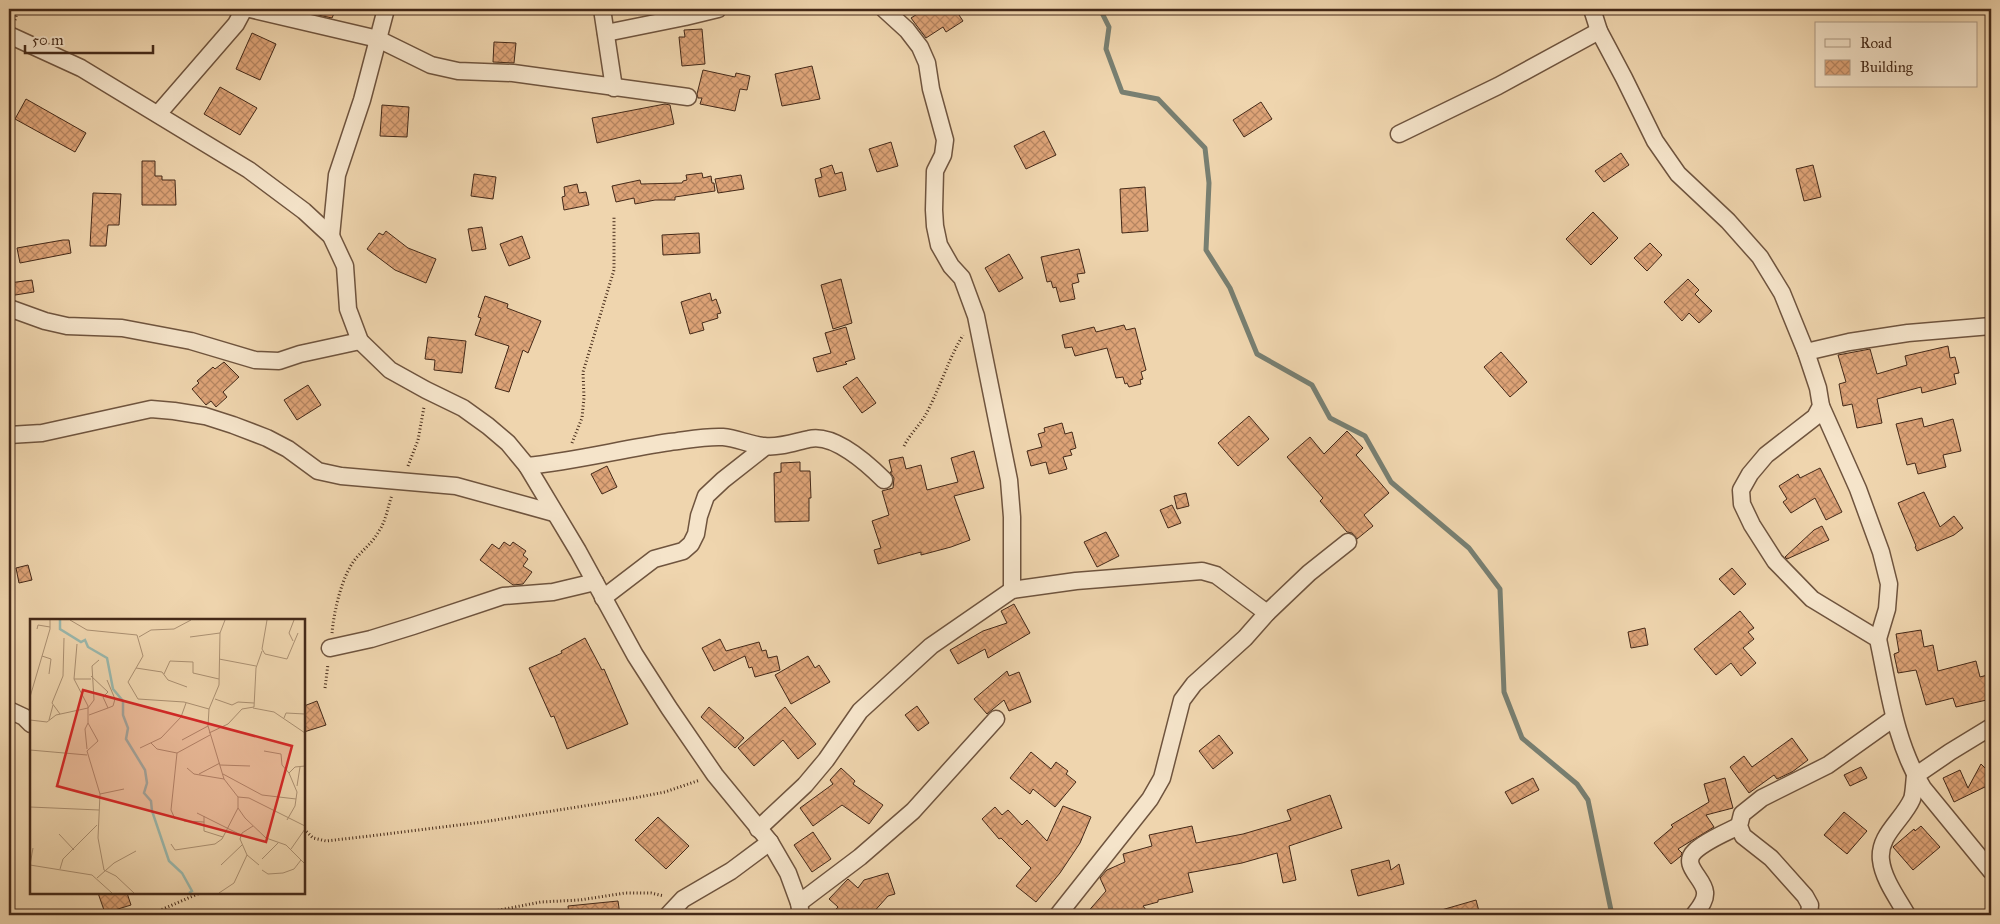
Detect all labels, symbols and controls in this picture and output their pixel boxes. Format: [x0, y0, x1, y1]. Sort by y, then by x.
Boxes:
scale bar [25, 22, 152, 54]
legend [1815, 22, 1978, 88]
text: 50 m [32, 31, 64, 49]
text: Road [1860, 34, 1892, 52]
text: Building [1860, 58, 1914, 76]
inset map [30, 619, 305, 894]

